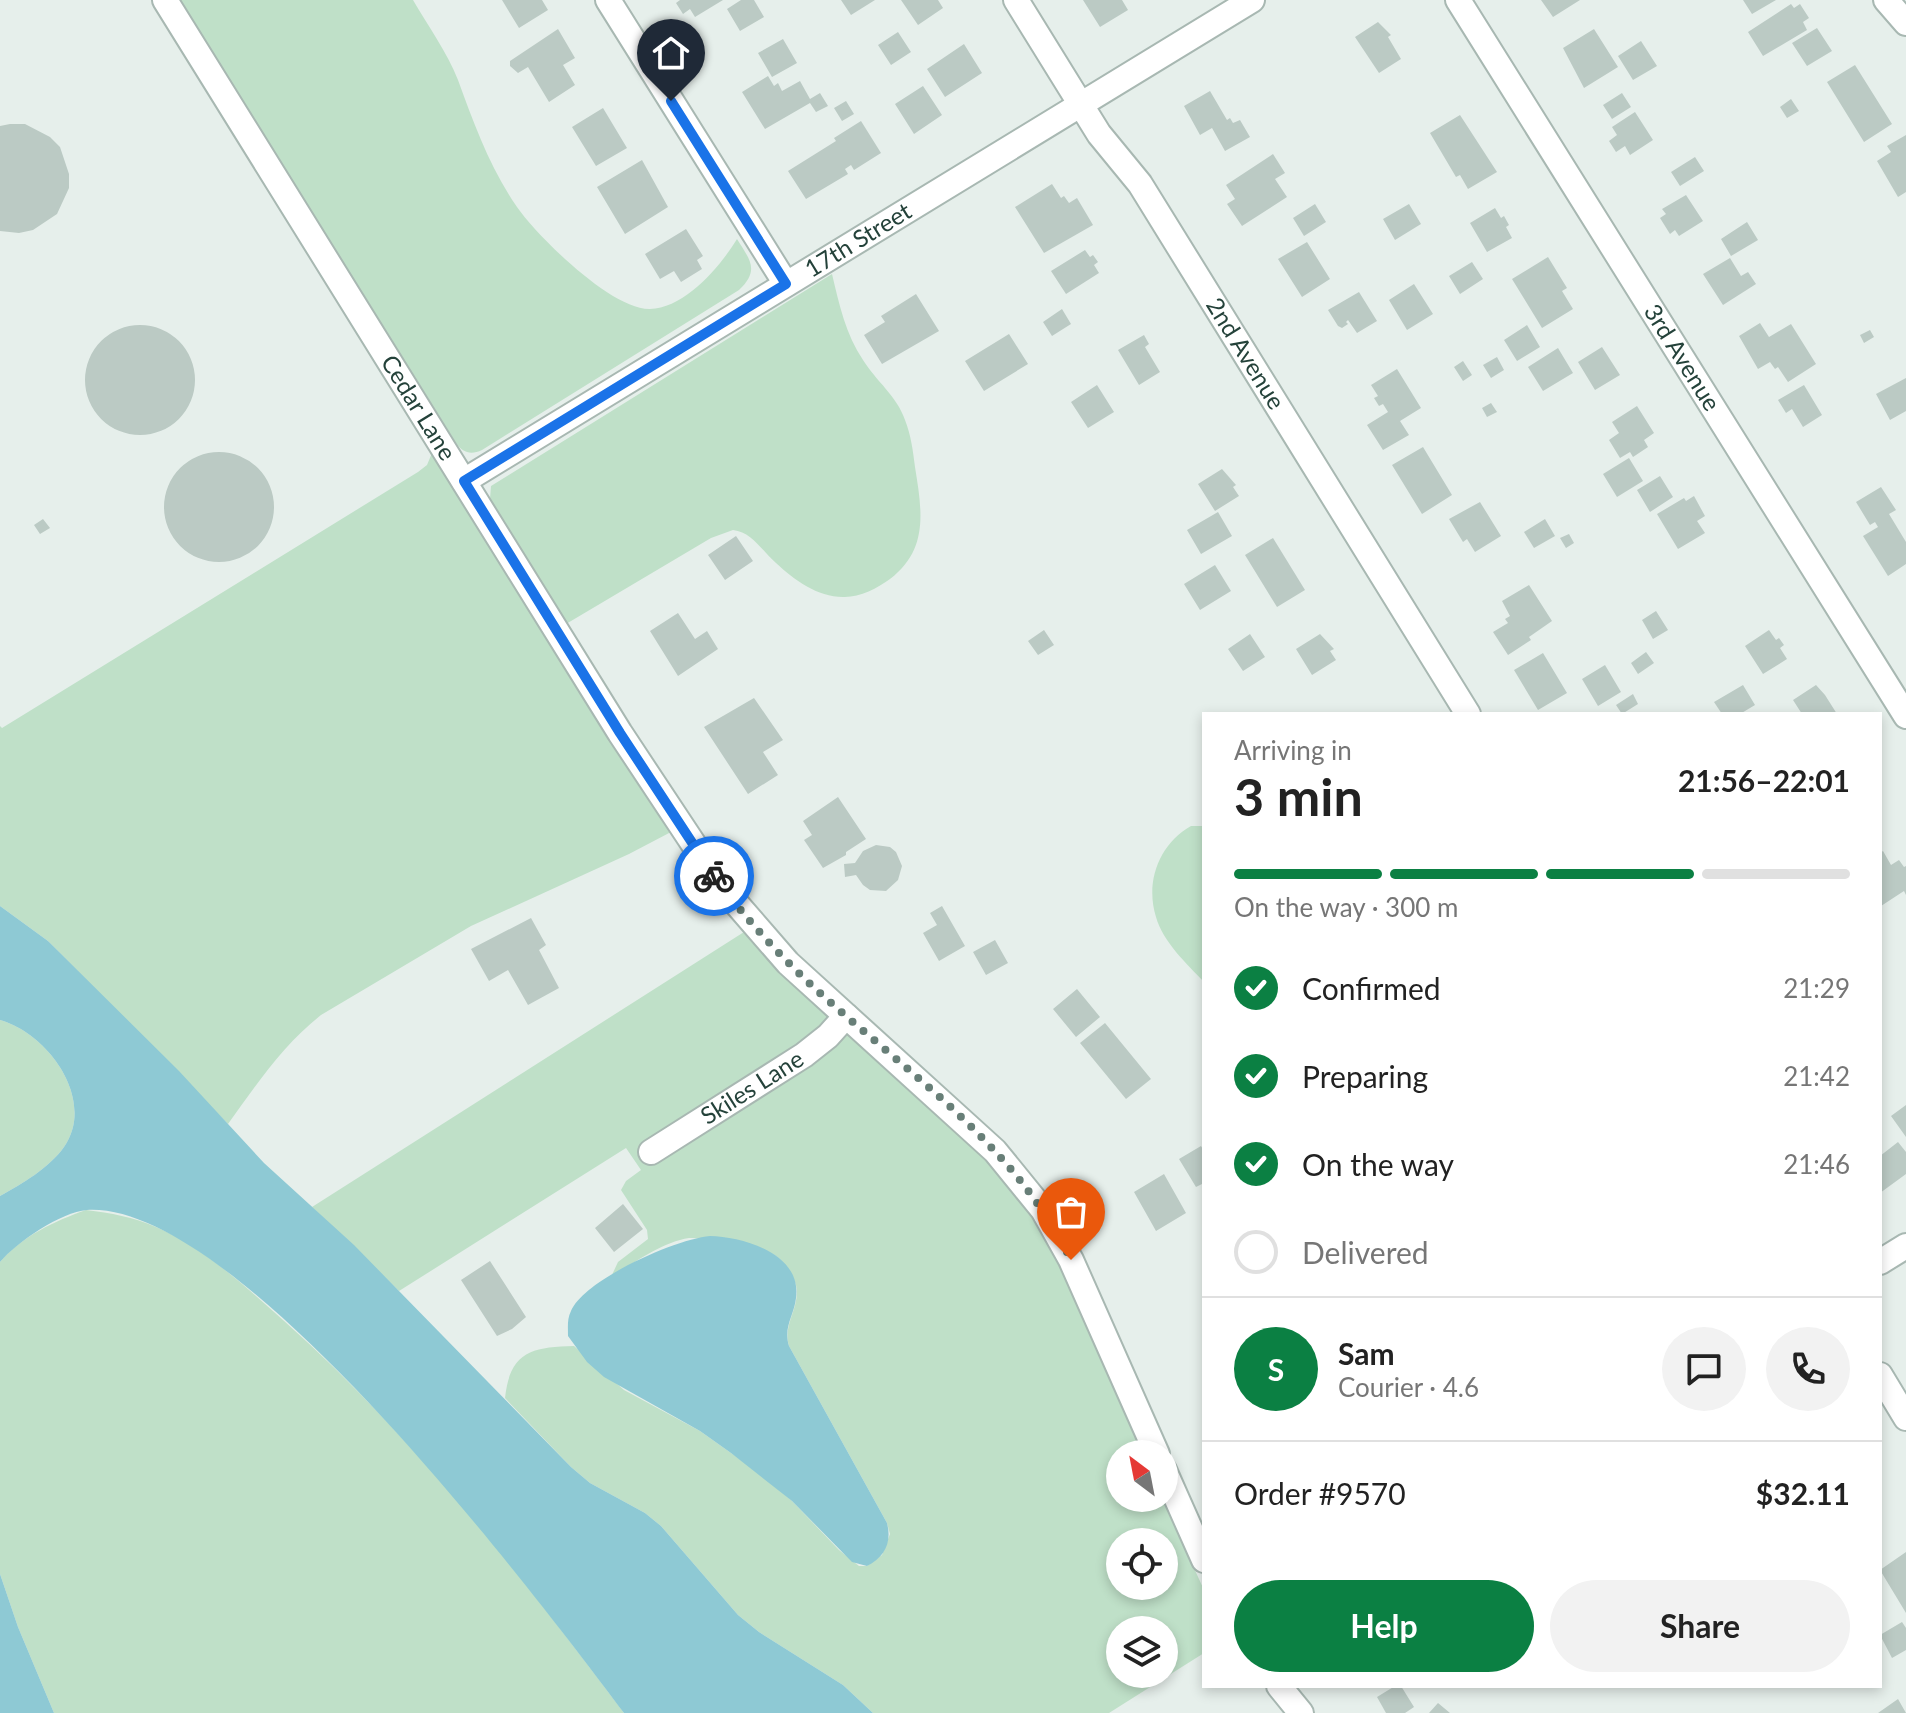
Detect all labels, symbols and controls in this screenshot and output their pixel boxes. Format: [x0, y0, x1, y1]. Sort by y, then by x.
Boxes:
pin [637, 19, 705, 101]
icon: home [649, 31, 693, 75]
street label: 17th Street [799, 195, 916, 282]
street label: 2nd Avenue [1201, 292, 1292, 414]
street label: 3rd Avenue [1639, 298, 1727, 416]
street label: Cedar Lane [376, 349, 463, 465]
text: Arriving in [1234, 734, 1352, 766]
text: 21:56–22:01 [1678, 762, 1850, 798]
text: 3 min [1234, 765, 1363, 827]
courier [674, 836, 754, 916]
icon: bike [692, 854, 736, 898]
text: On the way · 300 m [1234, 891, 1458, 923]
icon: check [1234, 966, 1278, 1010]
text: Confirmed [1302, 970, 1441, 1006]
text: 21:29 [1783, 972, 1850, 1004]
street label: Skiles Lane [695, 1043, 808, 1130]
icon: check [1234, 1054, 1278, 1098]
text: Preparing [1302, 1058, 1428, 1094]
text: 21:42 [1783, 1060, 1850, 1092]
icon: check [1234, 1142, 1278, 1186]
text: On the way [1302, 1146, 1454, 1182]
text: 21:46 [1783, 1148, 1850, 1180]
pin [1037, 1178, 1105, 1260]
icon: bag [1049, 1190, 1093, 1234]
text: Delivered [1302, 1234, 1429, 1270]
button: chat [1662, 1327, 1746, 1411]
button: phone [1766, 1327, 1850, 1411]
text: Sam [1338, 1335, 1395, 1371]
text: S [1268, 1351, 1284, 1387]
text: Courier · 4.6 [1338, 1371, 1479, 1403]
north arrow [1106, 1440, 1178, 1512]
map controls [1106, 1440, 1178, 1688]
text: Order #9570 [1234, 1475, 1406, 1511]
text: $32.11 [1756, 1475, 1850, 1511]
button: locate [1106, 1528, 1178, 1600]
button: Help [1234, 1580, 1534, 1672]
button: Share [1550, 1580, 1850, 1672]
button: layers [1106, 1616, 1178, 1688]

